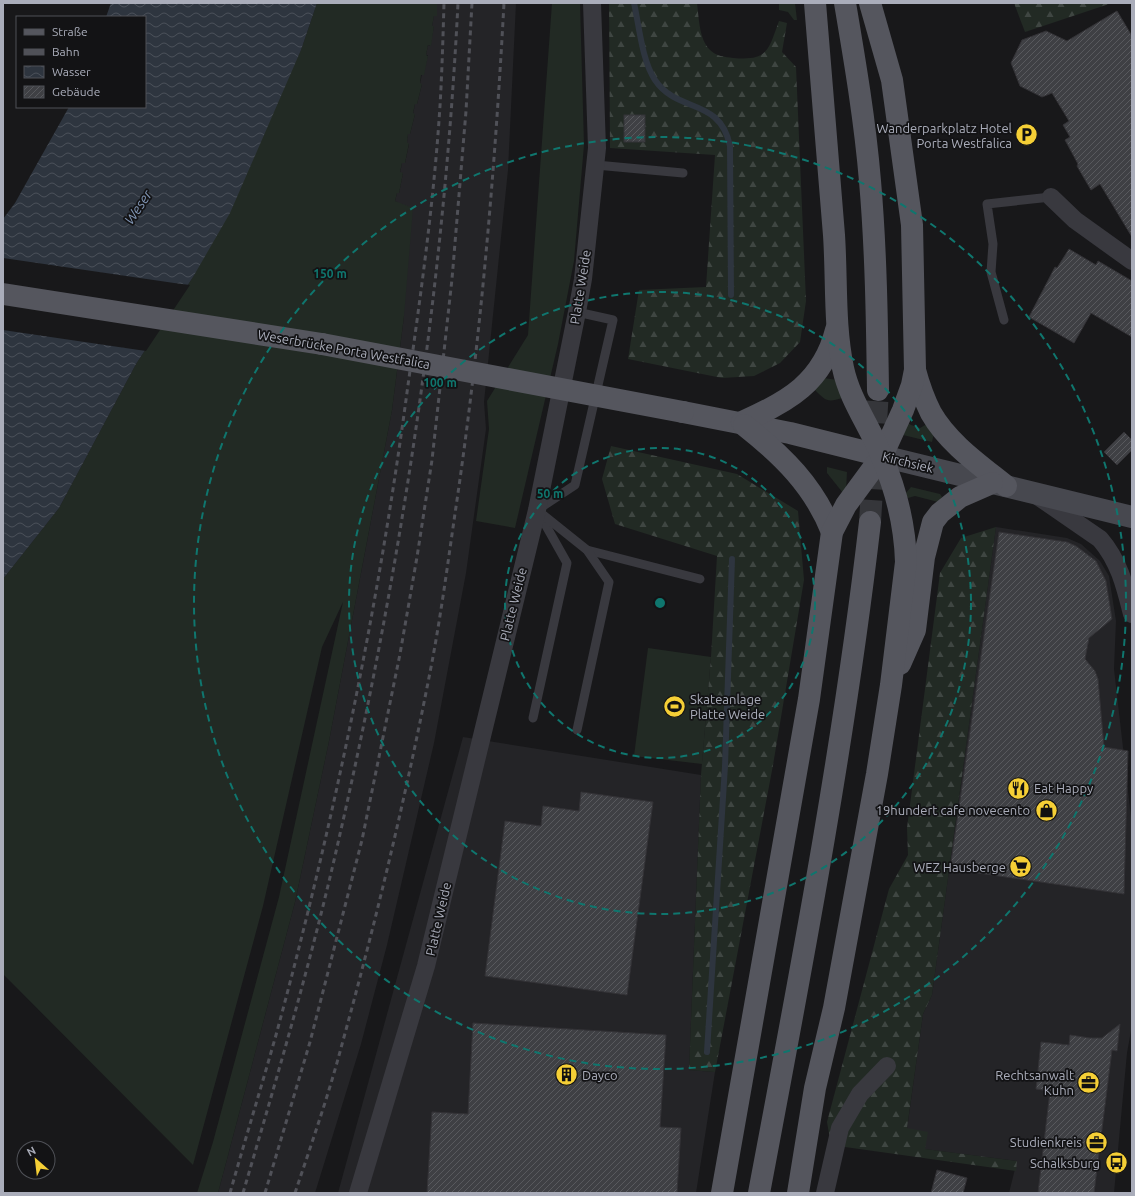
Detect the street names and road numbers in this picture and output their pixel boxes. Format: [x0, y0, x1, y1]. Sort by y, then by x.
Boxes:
street label: Platte Weide [567, 249, 593, 325]
street label: Weserbrücke Porta Westfalica [257, 327, 431, 371]
street label: Kirchsiek [881, 449, 935, 475]
street label: Platte Weide [497, 566, 529, 642]
street label: Platte Weide [423, 881, 453, 957]

